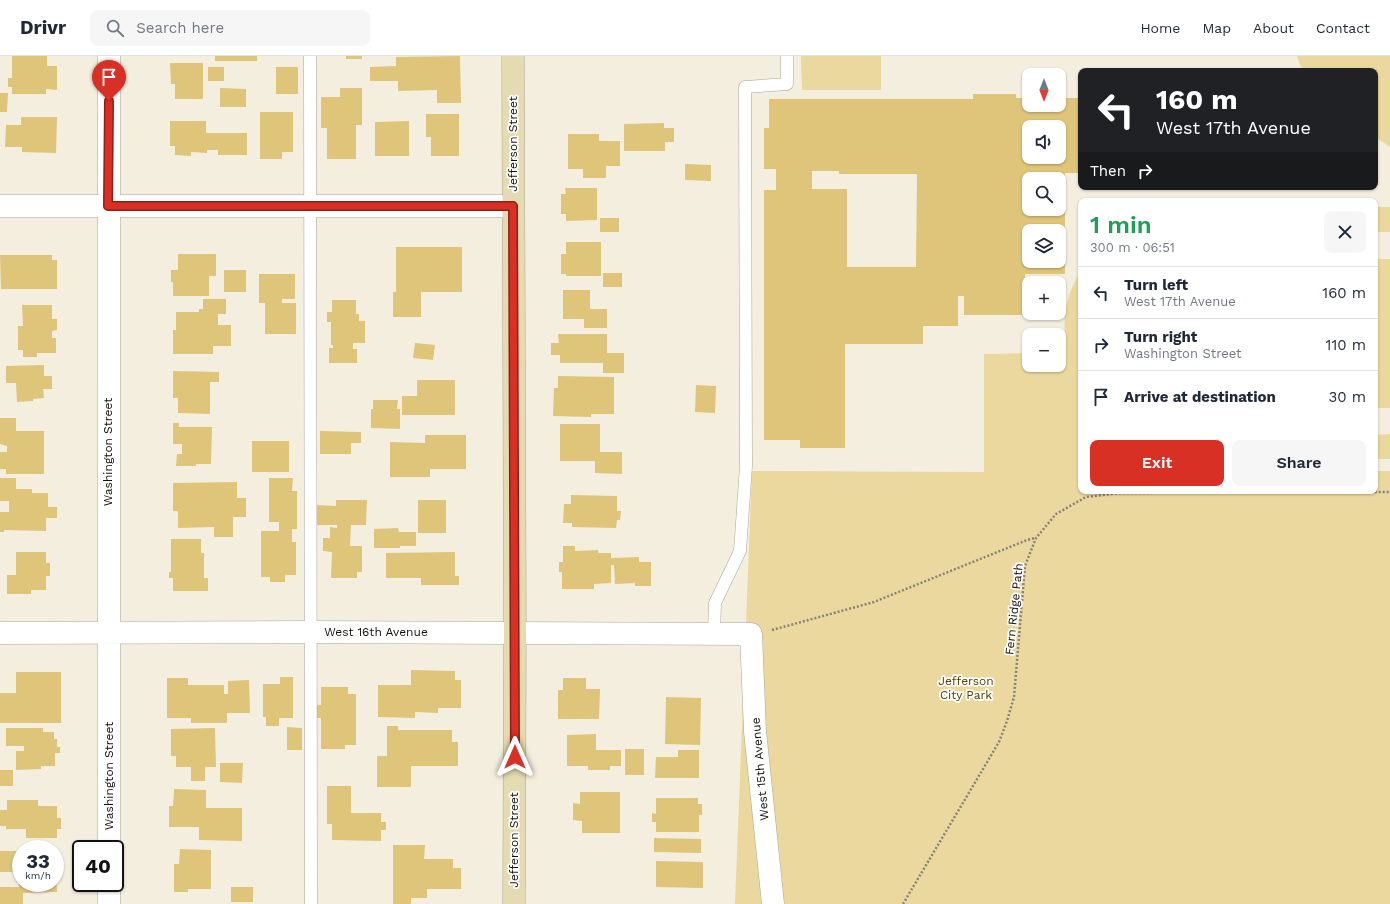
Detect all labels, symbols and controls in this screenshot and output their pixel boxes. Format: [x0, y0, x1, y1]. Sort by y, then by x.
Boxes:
search box [90, 10, 370, 46]
text: Drivr [20, 16, 66, 39]
icon: search [104, 17, 126, 39]
text: Search here [136, 19, 224, 37]
text: Home [1140, 20, 1180, 36]
text: Map [1202, 20, 1231, 36]
text: About [1253, 20, 1294, 36]
text: Contact [1316, 20, 1370, 36]
pin [92, 60, 126, 101]
icon: arrive [98, 66, 120, 88]
north arrow [1022, 68, 1066, 112]
map controls [1022, 68, 1066, 372]
text: 160 m [1156, 83, 1238, 116]
icon: left [1090, 84, 1142, 136]
street label: Jefferson Street [506, 96, 520, 192]
text: West 17th Avenue [1156, 117, 1311, 138]
button: sound [1022, 120, 1066, 164]
icon: right [1134, 160, 1156, 182]
text: Then [1090, 162, 1126, 180]
button: search [1022, 172, 1066, 216]
text: 1 min [1090, 211, 1152, 239]
button: close [1324, 211, 1366, 253]
button: layers [1022, 224, 1066, 268]
text: 300 m · 06:51 [1090, 240, 1175, 255]
button: + [1022, 276, 1066, 320]
text: Turn left [1124, 276, 1188, 294]
icon: left [1090, 282, 1112, 304]
text: 160 m [1322, 284, 1366, 302]
text: West 17th Avenue [1124, 294, 1236, 309]
button: − [1022, 328, 1066, 372]
text: Turn right [1124, 328, 1197, 346]
icon: right [1090, 334, 1112, 356]
text: 110 m [1326, 336, 1366, 354]
text: Washington Street [1124, 346, 1242, 361]
icon: arrive [1090, 386, 1112, 408]
text: Arrive at destination [1124, 388, 1276, 406]
text: 30 m [1329, 388, 1366, 406]
street label: Washington Street [101, 398, 115, 506]
button: Exit [1090, 440, 1224, 486]
button: Share [1232, 440, 1366, 486]
street label: Fern Ridge Path [1002, 562, 1026, 656]
street label: West 16th Avenue [324, 625, 428, 639]
park label: Jefferson City Park [938, 674, 994, 702]
street label: West 15th Avenue [749, 717, 771, 821]
street label: Washington Street [102, 722, 116, 830]
position arrow [494, 736, 536, 778]
street label: Jefferson Street [507, 792, 521, 888]
speed limit sign: 40 [72, 840, 124, 892]
text: 33 [26, 849, 50, 873]
text: km/h [25, 870, 51, 881]

